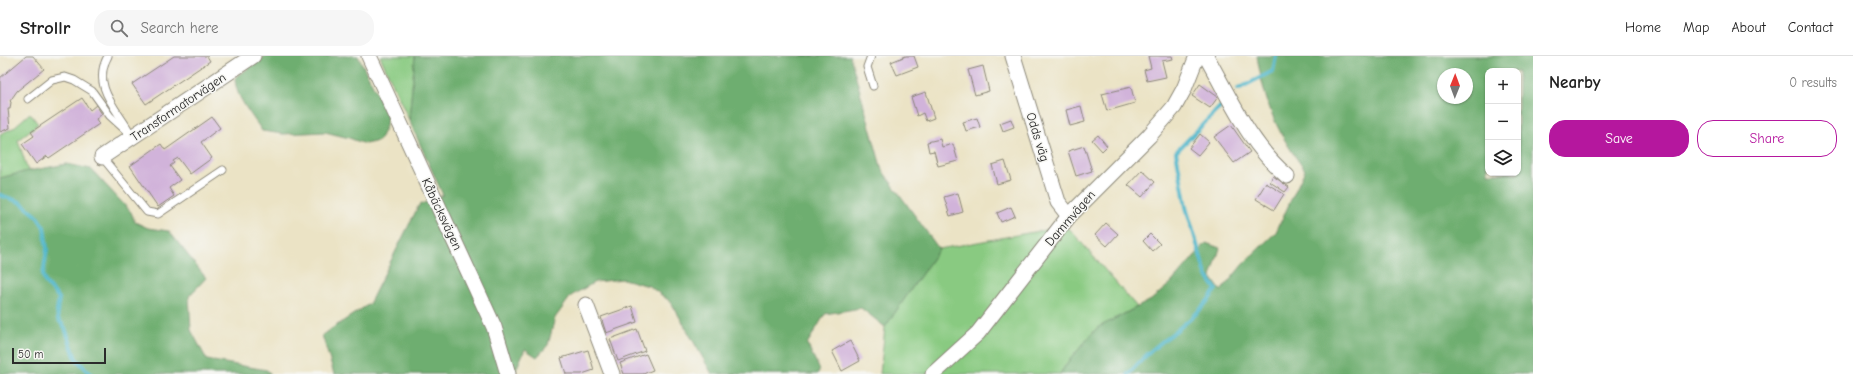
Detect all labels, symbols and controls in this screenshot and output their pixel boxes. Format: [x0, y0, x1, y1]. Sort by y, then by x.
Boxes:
search box [94, 10, 374, 46]
text: Strollr [20, 17, 70, 39]
icon: search [108, 17, 130, 39]
text: Search here [140, 19, 219, 37]
text: Home [1625, 19, 1661, 36]
text: Map [1683, 19, 1709, 36]
text: About [1731, 19, 1766, 36]
text: Contact [1788, 19, 1833, 36]
north arrow [1437, 68, 1473, 104]
map controls [1485, 68, 1521, 176]
button: + [1485, 68, 1521, 104]
street label: Transformatorvägen [127, 70, 229, 144]
text: Nearby [1549, 73, 1600, 92]
text: 0 results [1789, 75, 1837, 90]
button: − [1485, 104, 1521, 140]
street label: Odds väg [1023, 111, 1053, 163]
button: Save [1549, 120, 1689, 157]
button: Share [1697, 120, 1837, 157]
button: layers [1485, 140, 1521, 176]
street label: Kåbäcksvägen [419, 175, 465, 253]
street label: Dammvägen [1042, 187, 1098, 249]
scale bar [12, 346, 106, 365]
text: 50 m [18, 348, 43, 361]

